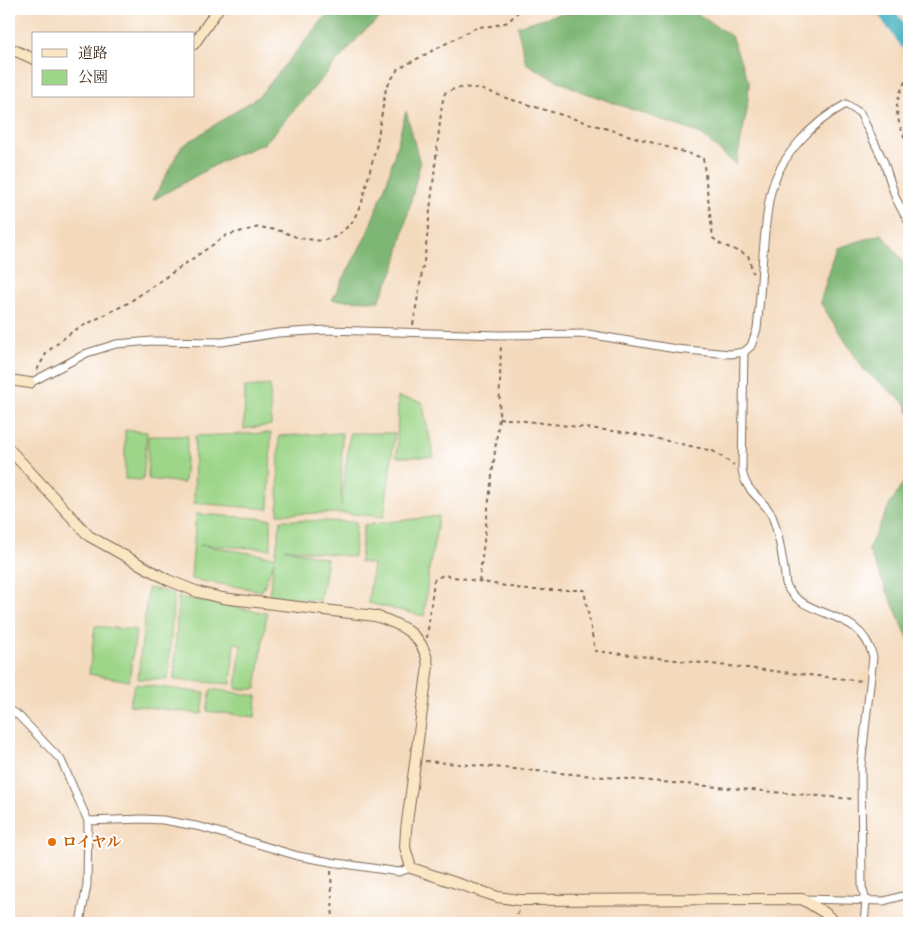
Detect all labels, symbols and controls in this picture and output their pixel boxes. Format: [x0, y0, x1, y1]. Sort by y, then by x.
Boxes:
legend [32, 32, 195, 98]
text: 道路 [78, 44, 108, 65]
text: 公園 [78, 68, 108, 89]
place label: ロイヤル [62, 833, 121, 854]
marker: ロイヤル [46, 836, 58, 848]

